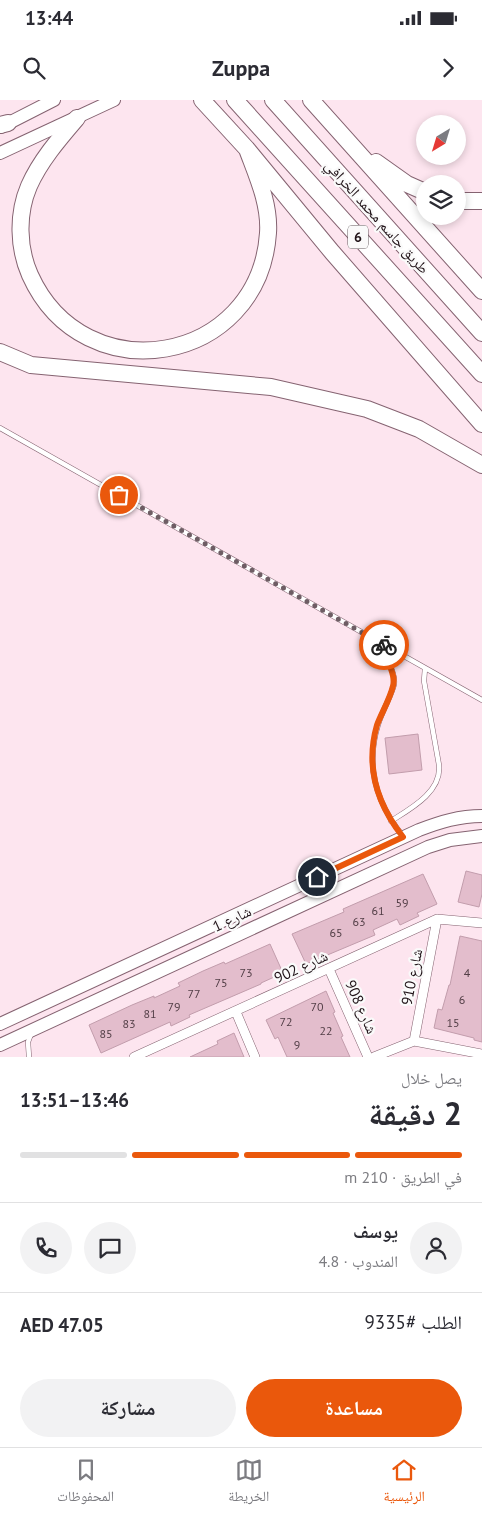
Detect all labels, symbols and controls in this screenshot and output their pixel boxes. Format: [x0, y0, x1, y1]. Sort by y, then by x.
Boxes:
text: 13:44 [25, 6, 73, 30]
icon: search [20, 54, 48, 82]
text: Zuppa [212, 54, 270, 82]
icon: forward [434, 54, 462, 82]
north arrow [416, 115, 466, 165]
map controls [416, 115, 466, 225]
street label: طريق جاسم محمد الخرافي [319, 156, 434, 280]
button: layers [416, 175, 466, 225]
road number: 6 [348, 225, 368, 248]
pin [98, 474, 140, 516]
icon: bag [105, 481, 133, 509]
courier [359, 620, 409, 670]
icon: bike [370, 631, 398, 659]
pin [296, 856, 338, 898]
icon: home [303, 863, 331, 891]
house number: 59 [395, 895, 409, 910]
street label: شارع 1 [209, 901, 255, 937]
house number: 61 [371, 903, 385, 918]
house number: 63 [352, 914, 366, 929]
house number: 65 [329, 925, 343, 940]
street label: شارع 902 [271, 946, 331, 988]
street label: شارع 910 [397, 947, 427, 1007]
house number: 73 [239, 965, 253, 980]
house number: 4 [464, 965, 471, 980]
house number: 75 [214, 975, 228, 990]
street label: شارع 908 [340, 977, 382, 1037]
house number: 77 [187, 986, 201, 1001]
house number: 6 [459, 992, 465, 1007]
house number: 79 [167, 999, 181, 1014]
house number: 70 [310, 999, 324, 1014]
house number: 81 [143, 1006, 157, 1021]
house number: 72 [279, 1014, 293, 1029]
house number: 15 [446, 1015, 460, 1030]
house number: 83 [122, 1016, 136, 1031]
house number: 22 [319, 1023, 333, 1038]
house number: 85 [99, 1026, 113, 1041]
house number: 9 [294, 1037, 300, 1052]
text: يصل خلال [401, 1068, 462, 1088]
text: 13:46–13:51 [20, 1088, 129, 1112]
text: 2 دقيقة [369, 1092, 462, 1134]
text: في الطريق · 210 m [344, 1167, 462, 1187]
text: يوسف [353, 1219, 398, 1243]
button: phone [20, 1222, 72, 1274]
button: chat [84, 1222, 136, 1274]
button: person [410, 1222, 462, 1274]
text: المندوب · 4.8 [318, 1251, 398, 1271]
text: الطلب #9335 [364, 1310, 462, 1334]
text: AED 47.05 [20, 1313, 104, 1337]
button: مشاركة [20, 1379, 236, 1437]
button: مساعدة [246, 1379, 462, 1437]
tab: المحفوظات [57, 1456, 114, 1510]
tab: الخريطة [228, 1456, 269, 1510]
tab: الرئيسية [383, 1456, 425, 1510]

